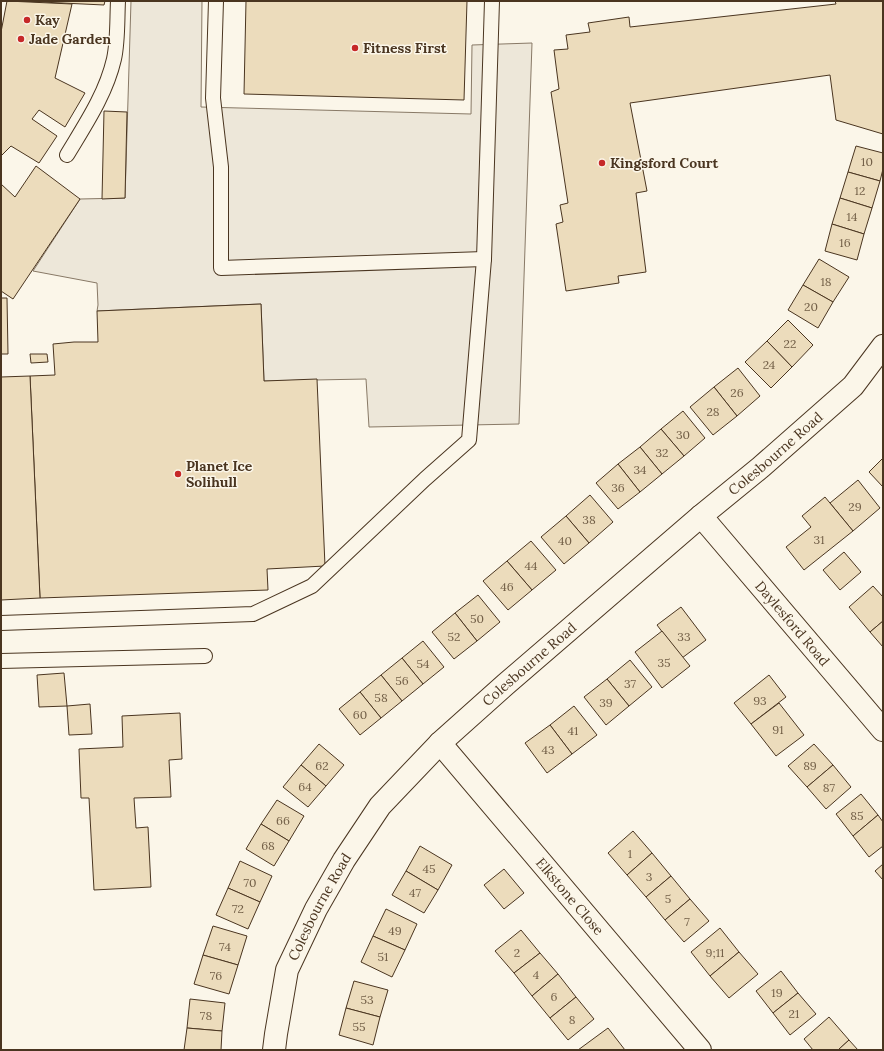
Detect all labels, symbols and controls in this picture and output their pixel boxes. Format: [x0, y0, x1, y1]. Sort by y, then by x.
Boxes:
place label: Kay [35, 11, 60, 29]
marker: Kay [22, 15, 32, 25]
place label: Jade Garden [29, 30, 111, 48]
marker: Jade Garden [16, 34, 26, 44]
place label: Fitness First [363, 39, 447, 57]
marker: Fitness First [350, 43, 360, 53]
place label: Kingsford Court [610, 154, 719, 172]
house number: 10 [861, 154, 873, 169]
marker: Kingsford Court [597, 158, 607, 168]
house number: 12 [855, 183, 865, 198]
house number: 14 [847, 209, 858, 224]
house number: 16 [839, 235, 851, 250]
house number: 18 [820, 274, 832, 289]
house number: 20 [804, 299, 818, 314]
house number: 22 [784, 336, 796, 351]
house number: 24 [763, 357, 776, 372]
house number: 26 [730, 385, 744, 400]
house number: 28 [706, 404, 720, 419]
street label: Colesbourne Road [724, 408, 826, 499]
house number: 30 [676, 427, 690, 442]
house number: 32 [655, 445, 669, 460]
place label: Planet Ice Solihull [186, 457, 253, 491]
house number: 34 [633, 462, 647, 477]
marker: Planet Ice Solihull [173, 469, 183, 479]
house number: 36 [611, 480, 625, 495]
house number: 29 [848, 499, 862, 514]
house number: 38 [582, 512, 596, 527]
house number: 31 [813, 532, 825, 547]
house number: 40 [558, 533, 572, 548]
house number: 44 [524, 558, 538, 573]
street label: Daylesford Road [751, 577, 834, 670]
house number: 46 [500, 579, 514, 594]
house number: 50 [470, 611, 484, 626]
street label: Colesbourne Road [478, 618, 580, 710]
house number: 52 [448, 629, 460, 644]
house number: 33 [677, 629, 691, 644]
house number: 35 [657, 655, 671, 670]
house number: 54 [416, 656, 430, 671]
house number: 56 [395, 673, 409, 688]
house number: 37 [624, 676, 636, 691]
house number: 58 [374, 690, 388, 705]
house number: 93 [753, 693, 767, 708]
house number: 39 [599, 695, 613, 710]
house number: 60 [353, 707, 367, 722]
house number: 91 [772, 722, 784, 737]
house number: 41 [568, 723, 578, 738]
house number: 43 [541, 742, 555, 757]
house number: 62 [315, 758, 329, 773]
house number: 89 [803, 758, 817, 773]
house number: 64 [298, 779, 312, 794]
house number: 87 [823, 780, 836, 795]
house number: 85 [850, 808, 864, 823]
house number: 66 [276, 813, 290, 828]
house number: 68 [261, 838, 275, 853]
house number: 1 [628, 846, 632, 861]
street label: Colesbourne Road [284, 850, 355, 964]
street label: Elkstone Close [532, 854, 608, 939]
house number: 45 [422, 861, 436, 876]
house number: 3 [646, 869, 653, 884]
house number: 70 [244, 875, 256, 890]
house number: 47 [409, 885, 421, 900]
house number: 5 [665, 891, 671, 906]
house number: 72 [232, 901, 244, 916]
house number: 7 [684, 914, 690, 929]
house number: 49 [388, 923, 402, 938]
house number: 74 [219, 939, 231, 954]
house number: 2 [514, 945, 520, 960]
house number: 9;11 [706, 945, 724, 960]
house number: 51 [378, 949, 388, 964]
house number: 4 [533, 967, 540, 982]
house number: 76 [210, 968, 222, 983]
house number: 19 [771, 985, 783, 1000]
house number: 6 [551, 989, 558, 1004]
house number: 53 [360, 992, 374, 1007]
house number: 21 [789, 1006, 799, 1021]
house number: 78 [200, 1008, 212, 1023]
house number: 8 [569, 1012, 576, 1027]
house number: 55 [352, 1019, 366, 1034]

